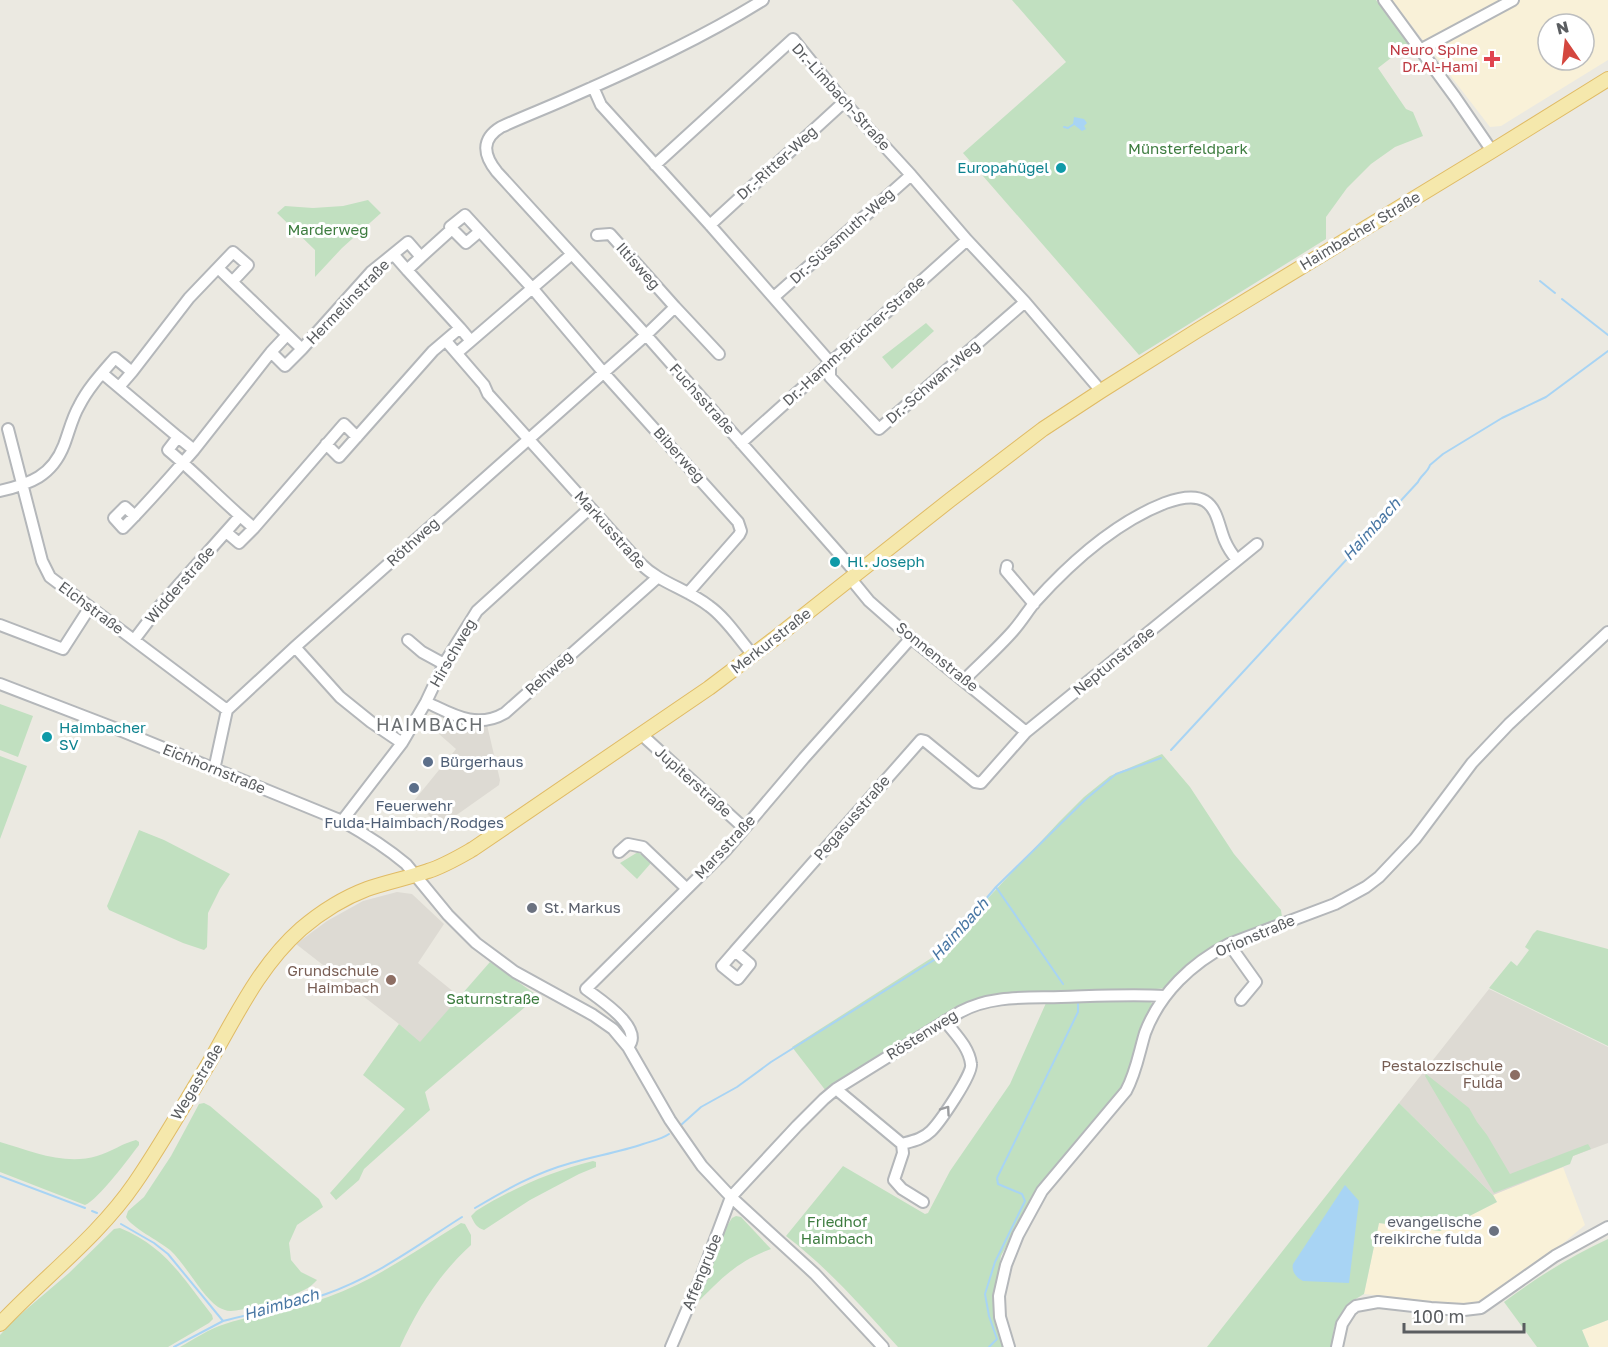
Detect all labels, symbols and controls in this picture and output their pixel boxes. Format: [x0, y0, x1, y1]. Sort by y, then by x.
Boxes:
north arrow [1536, 12, 1596, 72]
text: N [1554, 16, 1571, 39]
street label: Dr.-Limbach-Straße [789, 39, 895, 154]
place label: Neuro Spine Dr.Al-Hami [1390, 40, 1478, 75]
marker: Neuro Spine Dr.Al-Hami [1483, 50, 1501, 68]
street label: Dr.-Ritter-Weg [732, 121, 820, 203]
park label: Münsterfeldpark [1128, 139, 1248, 157]
place label: Europahügel [957, 158, 1049, 176]
marker: Europahügel [1054, 161, 1068, 175]
street label: Dr.-Süssmuth-Weg [785, 184, 897, 287]
street label: Haimbacher Straße [1296, 187, 1423, 273]
park label: Marderweg [287, 220, 369, 238]
street label: Iltisweg [613, 238, 665, 293]
street label: Hermelinstraße [302, 255, 393, 348]
street label: Dr.-Hamm-Brücher-Straße [778, 271, 928, 409]
street label: Dr.-Schwan-Weg [882, 336, 983, 427]
street label: Fuchsstraße [666, 359, 739, 438]
street label: Biberweg [650, 423, 709, 486]
street label: Markusstraße [571, 487, 650, 572]
water label: Haimbach [1338, 493, 1405, 564]
street label: Röthweg [383, 513, 442, 569]
street label: Widderstraße [141, 542, 218, 627]
place label: Hl. Joseph [847, 552, 925, 570]
marker: Hl. Joseph [828, 555, 842, 569]
street label: Elchstraße [56, 577, 128, 638]
street label: Merkurstraße [727, 603, 814, 677]
street label: Hirschweg [425, 615, 479, 690]
street label: Sonnenstraße [893, 618, 983, 695]
street label: Neptunstraße [1069, 622, 1158, 698]
street label: Rehweg [521, 646, 576, 698]
district label: HAIMBACH [376, 713, 484, 735]
place label: Haimbacher SV [59, 718, 146, 753]
marker: Haimbacher SV [40, 730, 54, 744]
street label: Eichhornstraße [160, 739, 269, 797]
street label: Jupiterstraße [652, 742, 736, 821]
place label: Bürgerhaus [440, 752, 523, 770]
marker: Bürgerhaus [421, 755, 435, 769]
street label: Pegasusstraße [809, 771, 893, 863]
marker: Feuerwehr Fulda-Haimbach/Rodges [407, 781, 421, 795]
place label: Feuerwehr Fulda-Haimbach/Rodges [324, 796, 504, 831]
street label: Marsstraße [690, 810, 759, 882]
water label: Haimbach [926, 893, 993, 964]
place label: St. Markus [544, 898, 621, 916]
marker: St. Markus [525, 901, 539, 915]
street label: Orionstraße [1212, 910, 1297, 960]
place label: Grundschule Haimbach [287, 961, 379, 996]
marker: Grundschule Haimbach [384, 973, 398, 987]
park label: Saturnstraße [446, 989, 540, 1007]
street label: Röstenweg [882, 1005, 960, 1063]
street label: Wegastraße [166, 1040, 226, 1123]
place label: Pestalozzischule Fulda [1381, 1056, 1503, 1091]
marker: Pestalozzischule Fulda [1508, 1068, 1522, 1082]
one-way arrow [939, 1105, 950, 1116]
park label: Friedhof Haimbach [801, 1212, 873, 1247]
place label: evangelische freikirche fulda [1373, 1212, 1482, 1247]
marker: evangelische freikirche fulda [1487, 1224, 1501, 1238]
street label: Affengrube [678, 1231, 725, 1312]
water label: Haimbach [241, 1283, 322, 1324]
scale bar [1404, 1296, 1524, 1334]
text: 100 m [1413, 1305, 1464, 1327]

